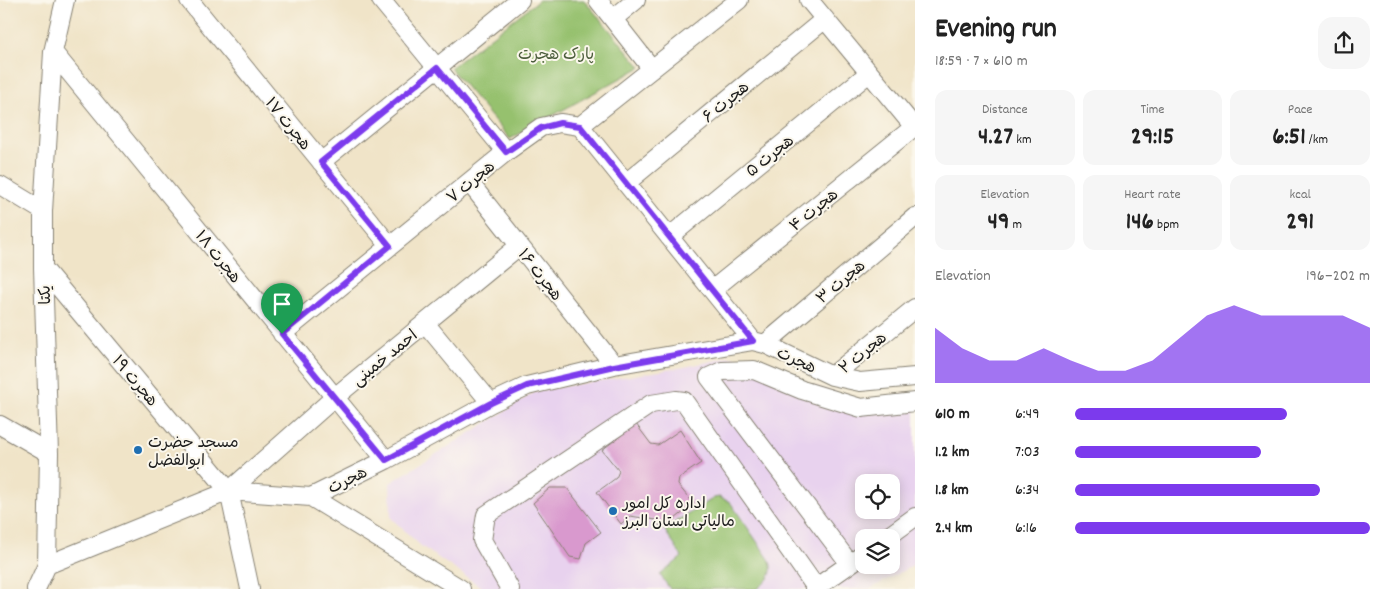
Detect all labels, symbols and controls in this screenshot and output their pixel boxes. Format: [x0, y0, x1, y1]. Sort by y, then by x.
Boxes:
text: Evening run [935, 11, 1057, 51]
button: share [1318, 17, 1370, 69]
park label: پارک هجرت [518, 44, 594, 67]
text: 18:59 · 7 × 610 m [935, 50, 1028, 73]
street label: هجرت ۶ [698, 77, 755, 129]
street label: هجرت ۱۷ [259, 93, 316, 156]
text: Distance [982, 100, 1028, 120]
text: Time [1141, 100, 1164, 120]
text: Pace [1288, 100, 1313, 120]
text: 4.27 [978, 120, 1013, 156]
text: 29:15 [1131, 120, 1174, 156]
text: 6:51 [1272, 120, 1306, 156]
street label: هجرت ۵ [741, 130, 800, 184]
text: km [1013, 130, 1032, 150]
text: /km [1306, 130, 1328, 150]
street label: هجرت ۷ [442, 156, 501, 210]
street label: هجرت ۴ [785, 184, 844, 238]
text: Elevation [980, 185, 1029, 205]
text: Heart rate [1124, 185, 1181, 205]
text: kcal [1290, 185, 1311, 205]
text: 49 [988, 205, 1009, 241]
text: 146 [1126, 205, 1154, 241]
text: 291 [1286, 205, 1314, 241]
text: m [1009, 215, 1022, 235]
text: bpm [1154, 215, 1179, 235]
street label: هجرت ۱۸ [189, 226, 246, 289]
street label: هجرت ۱۶ [511, 245, 567, 307]
street label: هجرت ۳ [812, 255, 871, 310]
text: Elevation [935, 265, 991, 288]
text: 196–202 m [1306, 265, 1370, 288]
pin [261, 283, 303, 334]
street label: یکتا [35, 285, 58, 305]
icon: arrive [268, 290, 296, 318]
street label: احمد خمینی [348, 325, 423, 393]
street label: هجرت ۲ [835, 327, 893, 381]
street label: هجرت [772, 342, 820, 380]
street label: هجرت ۱۹ [106, 351, 163, 412]
text: 610 m [935, 403, 970, 426]
text: 6:49 [1015, 403, 1039, 426]
place label: مسجد حضرت ابوالفضل [148, 432, 239, 473]
text: 1.2 km [935, 441, 969, 464]
text: 7:03 [1015, 441, 1040, 464]
marker: مسجد حضرت ابوالفضل [132, 444, 144, 456]
street label: هجرت [324, 462, 372, 501]
map controls [855, 474, 900, 574]
button: locate [855, 474, 900, 519]
text: 1.8 km [935, 479, 969, 502]
text: 6:34 [1015, 479, 1039, 502]
place label: اداره کل امور مالیاتی استان البرز [621, 493, 735, 534]
marker: اداره کل امور مالیاتی استان البرز [607, 505, 619, 517]
text: 2.4 km [935, 517, 973, 540]
text: 6:16 [1015, 517, 1037, 540]
button: layers [855, 529, 900, 574]

